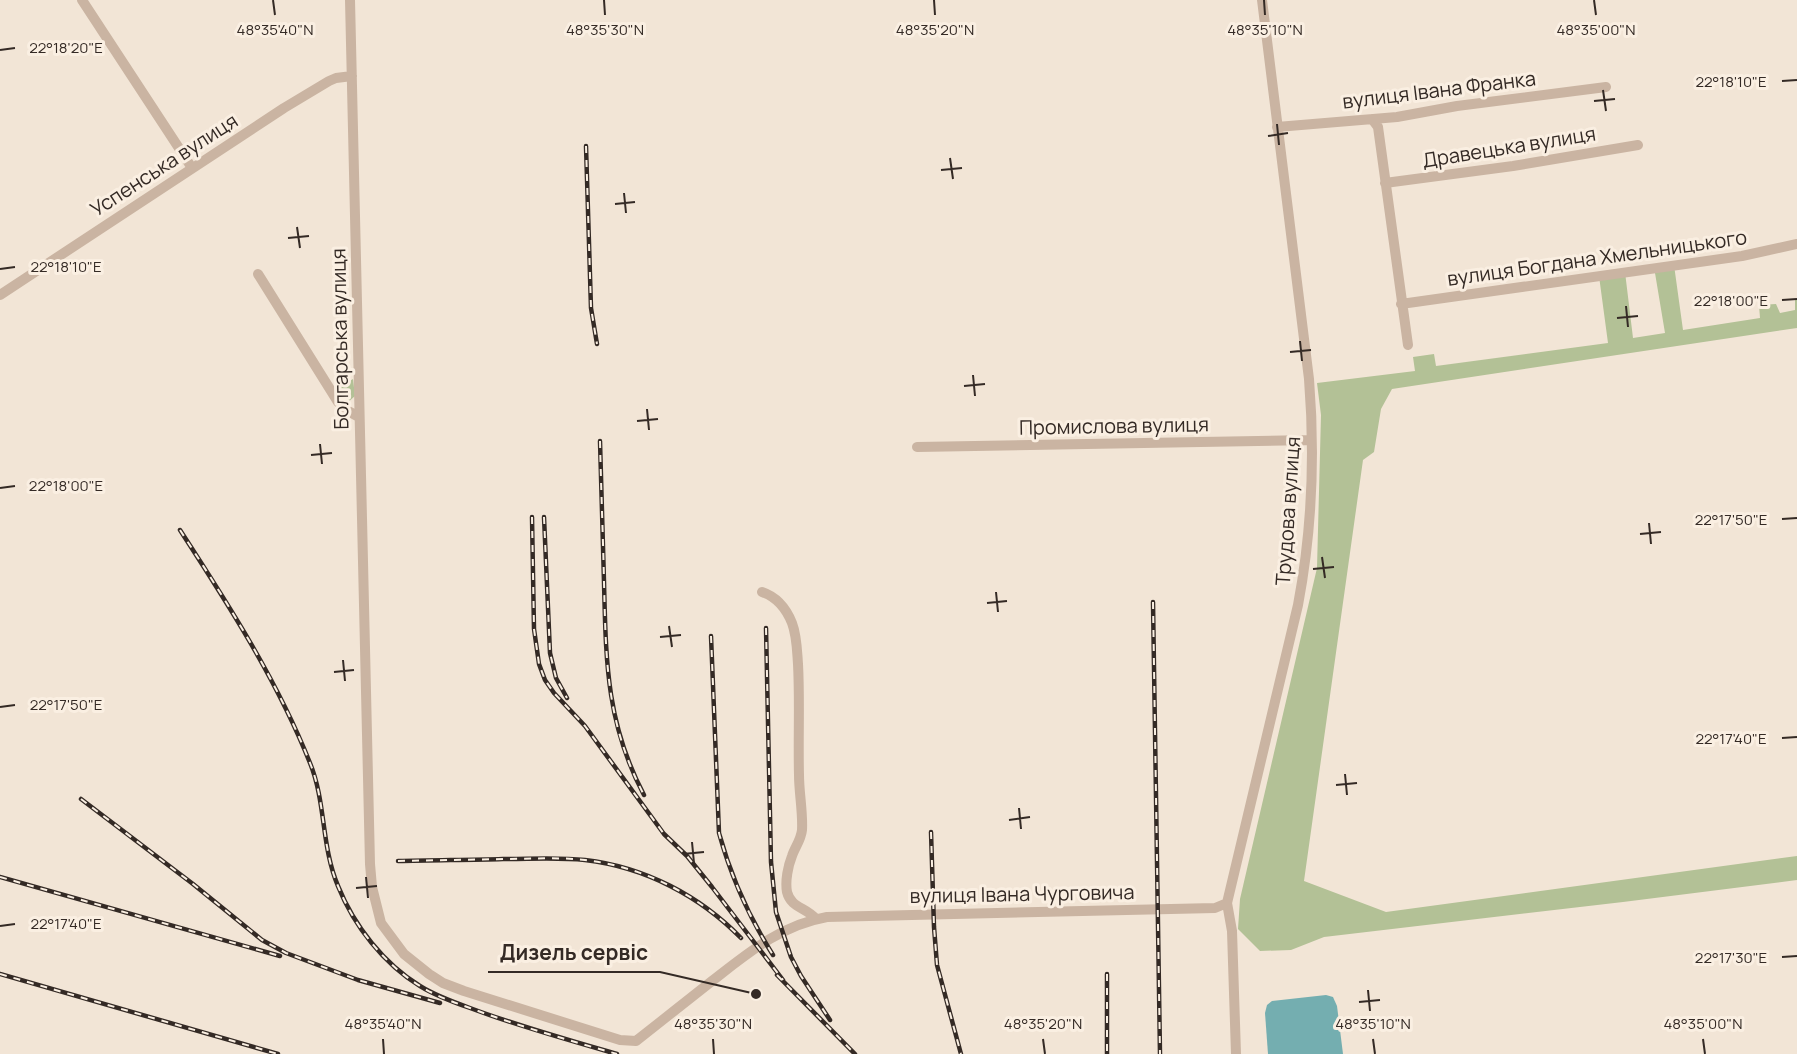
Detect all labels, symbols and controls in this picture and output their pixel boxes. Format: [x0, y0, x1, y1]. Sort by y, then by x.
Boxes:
text: 48°35'40"N [237, 19, 313, 40]
text: 48°35'30"N [566, 19, 644, 40]
text: 48°35'20"N [896, 19, 974, 40]
text: 48°35'10"N [1227, 19, 1303, 40]
text: 48°35'00"N [1557, 19, 1635, 40]
text: 22°18'20"E [29, 37, 103, 58]
street label: вулиця Івана Франка [1341, 64, 1537, 115]
text: 22°18'10"E [1695, 71, 1767, 92]
street label: Успенська вулиця [85, 107, 243, 222]
street label: Дравецька вулиця [1420, 119, 1598, 174]
street label: вулиця Богдана Хмельницького [1445, 223, 1749, 292]
street label: Болгарська вулиця [324, 248, 355, 430]
text: 22°18'10"E [30, 256, 102, 277]
text: 22°18'00"E [1694, 290, 1768, 311]
street label: Промислова вулиця [1019, 410, 1209, 441]
street label: Трудова вулиця [1269, 436, 1306, 586]
text: 22°18'00"E [29, 475, 103, 496]
text: 22°17'50"E [1695, 509, 1767, 530]
text: 22°17'50"E [30, 694, 102, 715]
text: 22°17'40"E [1695, 728, 1767, 749]
street label: вулиця Івана Чурговича [909, 878, 1135, 909]
text: 22°17'40"E [30, 913, 102, 934]
callout: Дизель сервіс [488, 933, 660, 972]
text: Дизель сервіс [500, 938, 648, 966]
text: 22°17'30"E [1695, 947, 1767, 968]
text: 48°35'40"N [345, 1013, 421, 1034]
text: 48°35'30"N [674, 1013, 752, 1034]
text: 48°35'20"N [1004, 1013, 1082, 1034]
text: 48°35'10"N [1335, 1013, 1411, 1034]
text: 48°35'00"N [1664, 1013, 1742, 1034]

